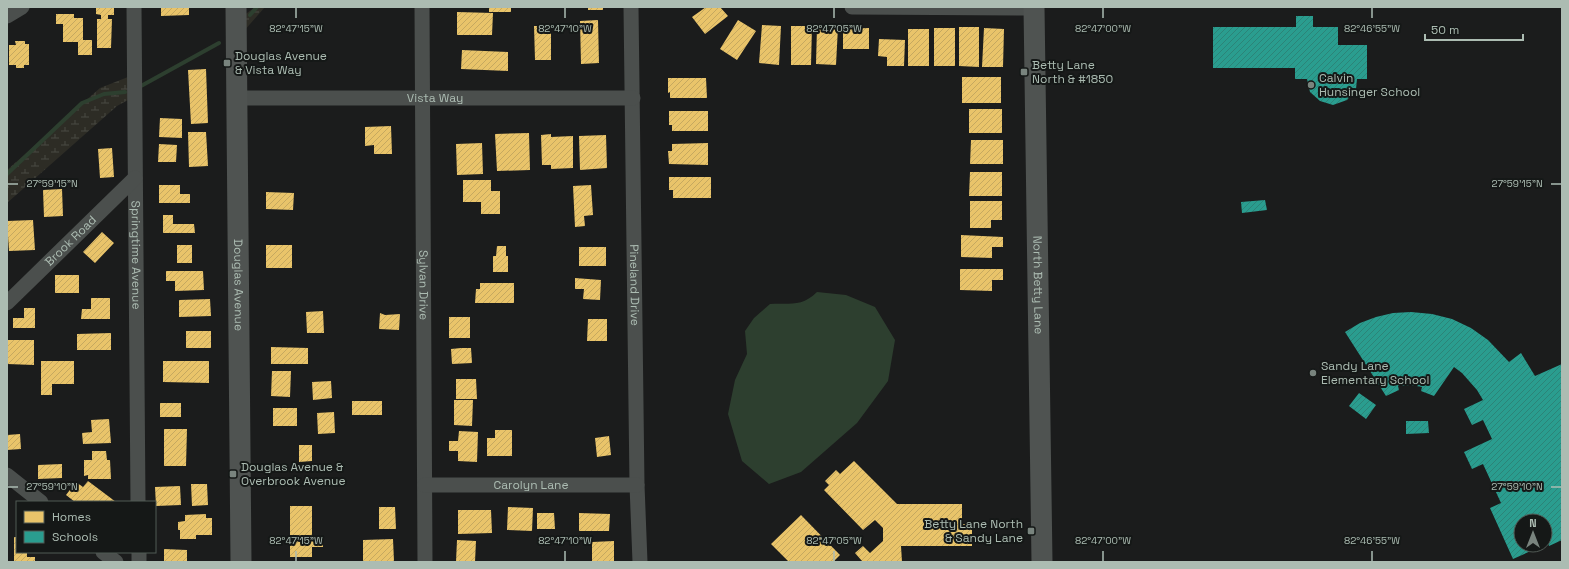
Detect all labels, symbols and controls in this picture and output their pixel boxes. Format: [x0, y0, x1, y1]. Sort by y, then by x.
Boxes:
scale bar [1425, 16, 1523, 42]
text: 82°47'15"W [269, 22, 323, 35]
text: 82°47'10"W [538, 22, 592, 35]
text: 82°47'05"W [806, 22, 862, 35]
text: 82°47'00"W [1075, 22, 1131, 35]
text: 82°46'55"W [1344, 22, 1400, 35]
text: 50 m [1431, 22, 1459, 38]
place label: Douglas Avenue & Vista Way [235, 48, 327, 78]
place label: Betty Lane North & #1850 [1032, 57, 1113, 87]
marker: Douglas Avenue & Vista Way [222, 58, 232, 68]
marker: Betty Lane North & #1850 [1019, 67, 1029, 77]
place label: Calvin Hunsinger School [1319, 70, 1420, 100]
marker: Calvin Hunsinger School [1306, 80, 1316, 90]
street label: Vista Way [407, 90, 463, 106]
text: 27°59'15"N [26, 177, 78, 190]
text: 27°59'15"N [1491, 177, 1543, 190]
street label: Springtime Avenue [128, 200, 144, 310]
street label: Brook Road [41, 212, 100, 270]
street label: North Betty Lane [1029, 235, 1047, 334]
street label: Douglas Avenue [230, 239, 247, 331]
street label: Pineland Drive [626, 244, 643, 326]
street label: Sylvan Drive [415, 250, 432, 320]
place label: Sandy Lane Elementary School [1321, 358, 1429, 388]
marker: Sandy Lane Elementary School [1308, 368, 1318, 378]
place label: Douglas Avenue & Overbrook Avenue [241, 459, 346, 489]
marker: Douglas Avenue & Overbrook Avenue [228, 469, 238, 479]
street label: Carolyn Lane [493, 477, 569, 493]
text: 27°59'10"N [26, 480, 78, 493]
text: 27°59'10"N [1491, 480, 1543, 493]
legend [16, 501, 156, 553]
text: Homes [52, 509, 91, 525]
north arrow [1513, 513, 1553, 553]
place label: Betty Lane North & Sandy Lane [924, 516, 1023, 546]
text: N [1529, 516, 1537, 530]
marker: Betty Lane North & Sandy Lane [1026, 526, 1036, 536]
text: Schools [52, 529, 98, 545]
text: 82°47'15"W [269, 534, 323, 547]
text: 82°47'10"W [538, 534, 592, 547]
text: 82°47'05"W [806, 534, 862, 547]
text: 82°47'00"W [1075, 534, 1131, 547]
text: 82°46'55"W [1344, 534, 1400, 547]

